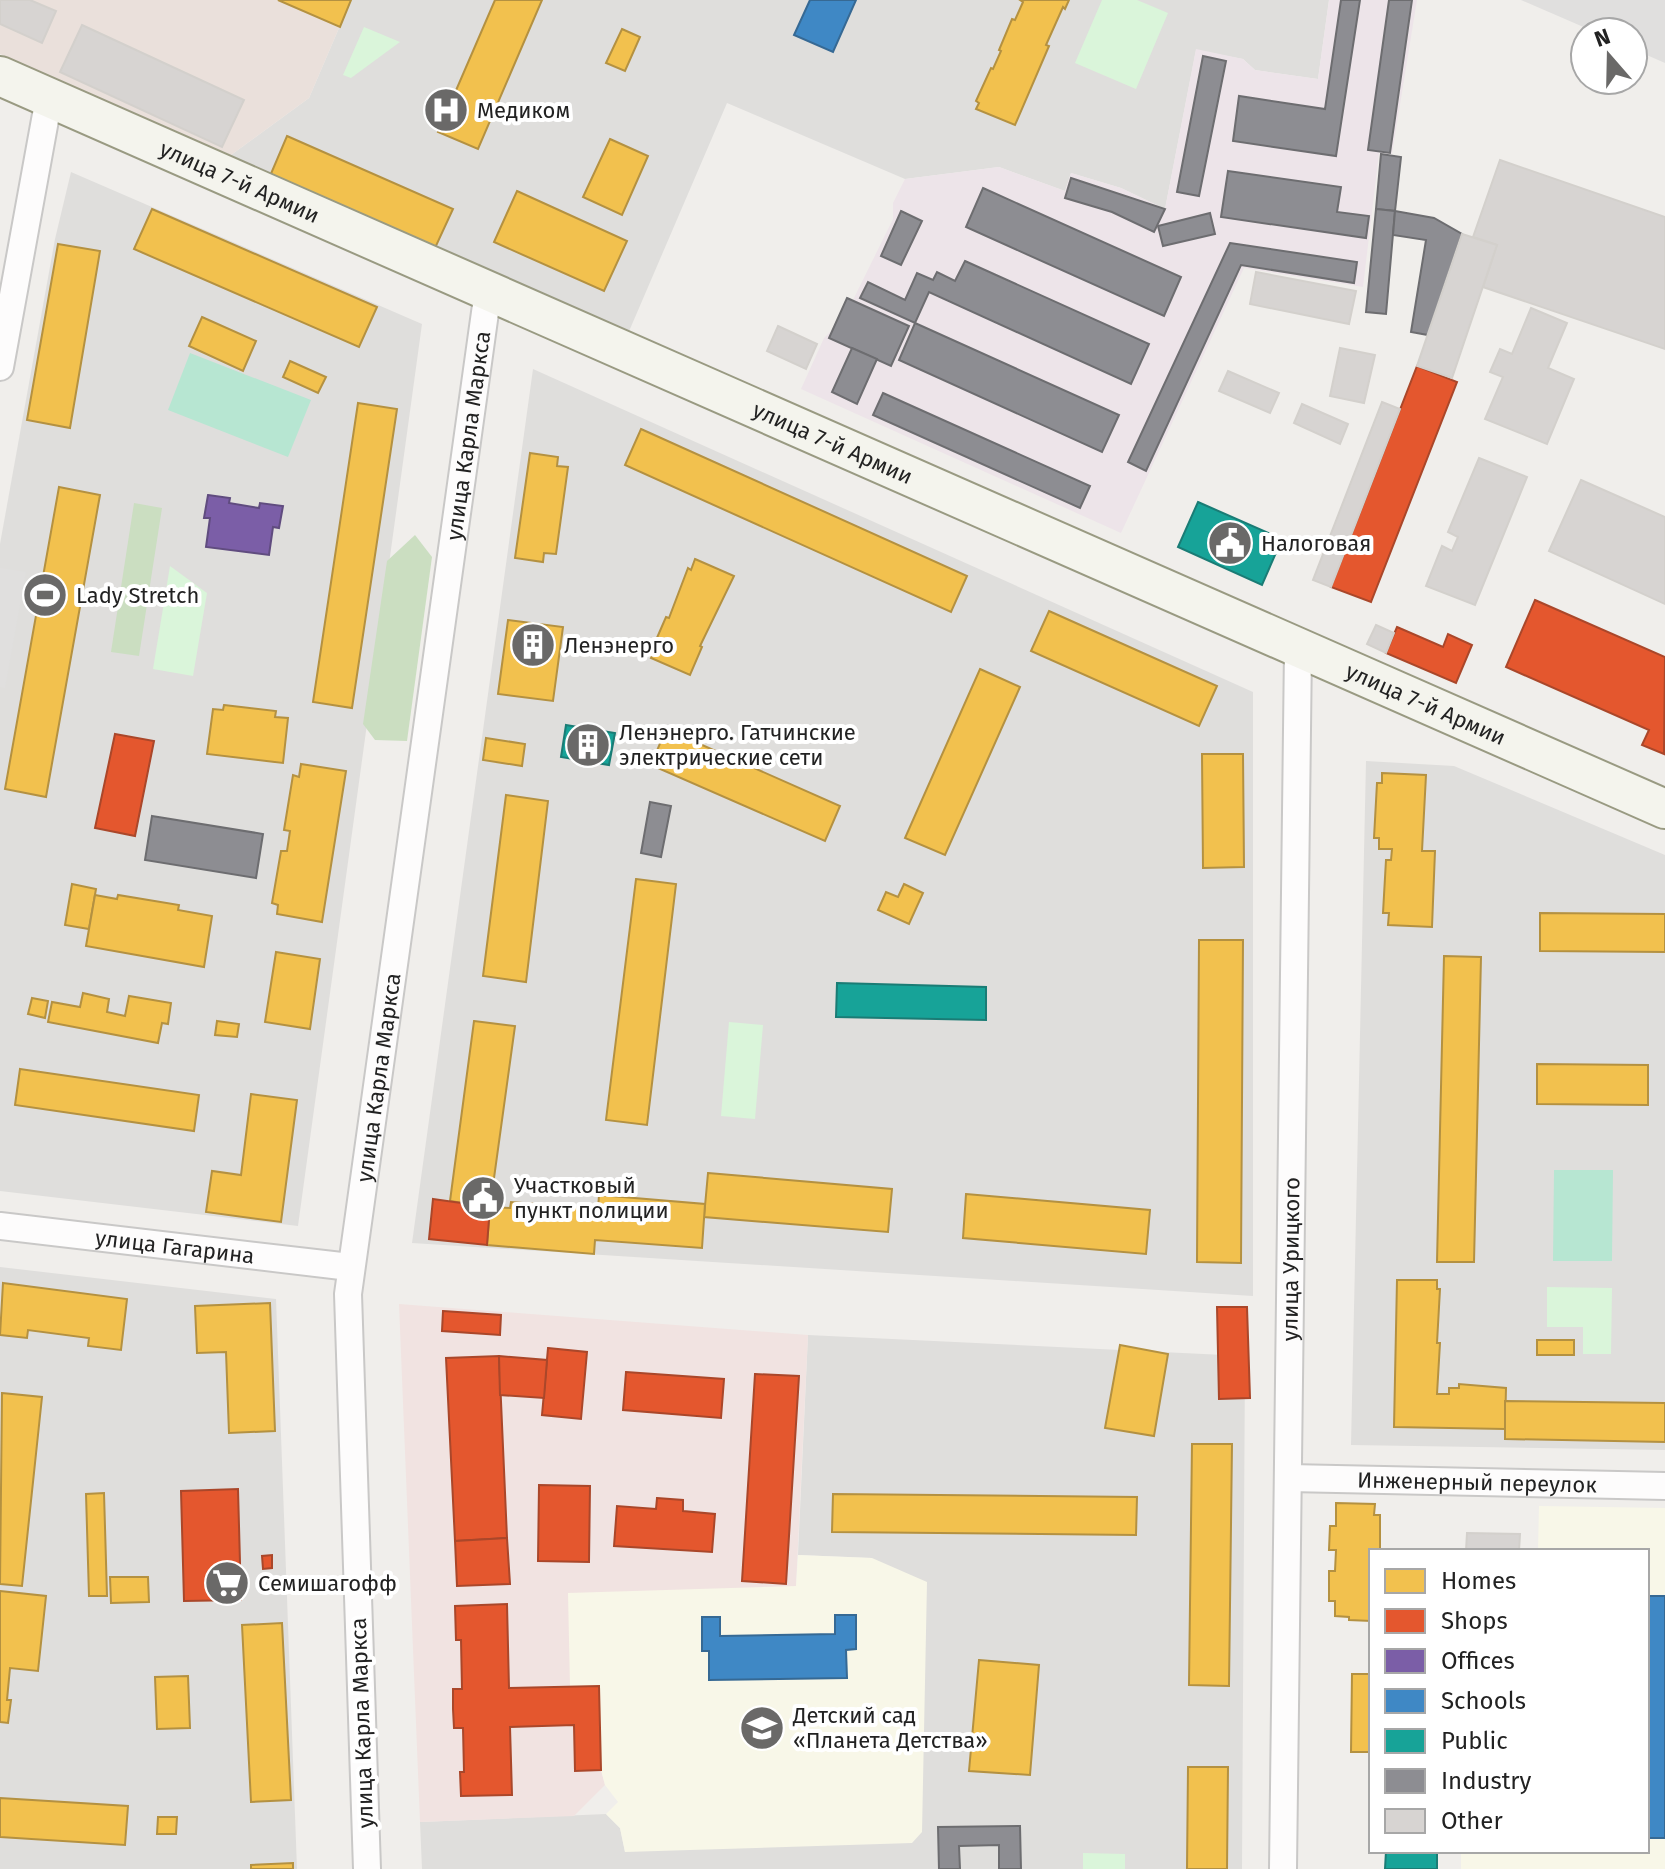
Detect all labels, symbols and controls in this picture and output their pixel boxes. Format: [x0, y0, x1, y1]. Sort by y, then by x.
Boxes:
north arrow [1569, 16, 1649, 96]
text: N [1591, 22, 1614, 53]
hospital icon: Медиком [422, 86, 470, 134]
place label: Медиком [477, 97, 570, 124]
street label: улица 7-й Армии [156, 135, 324, 229]
street label: улица Карла Маркса [440, 329, 496, 542]
street label: улица 7-й Армии [749, 396, 917, 490]
public building icon: Налоговая [1206, 519, 1254, 567]
place label: Налоговая [1261, 530, 1371, 557]
sports icon: Lady Stretch [21, 571, 69, 619]
place label: Lady Stretch [76, 582, 199, 609]
building icon: Ленэнерго [509, 621, 557, 669]
place label: Ленэнерго [564, 632, 674, 659]
street label: улица 7-й Армии [1342, 657, 1510, 751]
place label: Ленэнерго. Гатчинские электрические сети [619, 719, 856, 771]
building icon: Ленэнерго. Гатчинские электрические сети [564, 721, 612, 769]
street label: улица Карла Маркса [350, 971, 406, 1184]
place label: Участковый пункт полиции [514, 1172, 669, 1224]
public building icon: Участковый пункт полиции [459, 1174, 507, 1222]
street label: улица Урицкого [1276, 1177, 1305, 1341]
street label: улица Гагарина [94, 1224, 256, 1269]
street label: Инженерный переулок [1357, 1466, 1598, 1498]
legend [1369, 1549, 1649, 1853]
supermarket icon: Семишагофф [203, 1559, 251, 1607]
text: Homes [1441, 1567, 1516, 1595]
place label: Семишагофф [258, 1570, 397, 1597]
text: Shops [1441, 1607, 1508, 1635]
street label: улица Карла Маркса [345, 1617, 379, 1829]
text: Offices [1441, 1647, 1515, 1675]
text: Schools [1441, 1687, 1526, 1715]
place label: Детский сад «Планета Детства» [792, 1702, 988, 1754]
school or university icon: Детский сад «Планета Детства» [738, 1704, 786, 1752]
text: Public [1441, 1727, 1508, 1755]
text: Industry [1441, 1767, 1532, 1795]
text: Other [1441, 1807, 1503, 1835]

